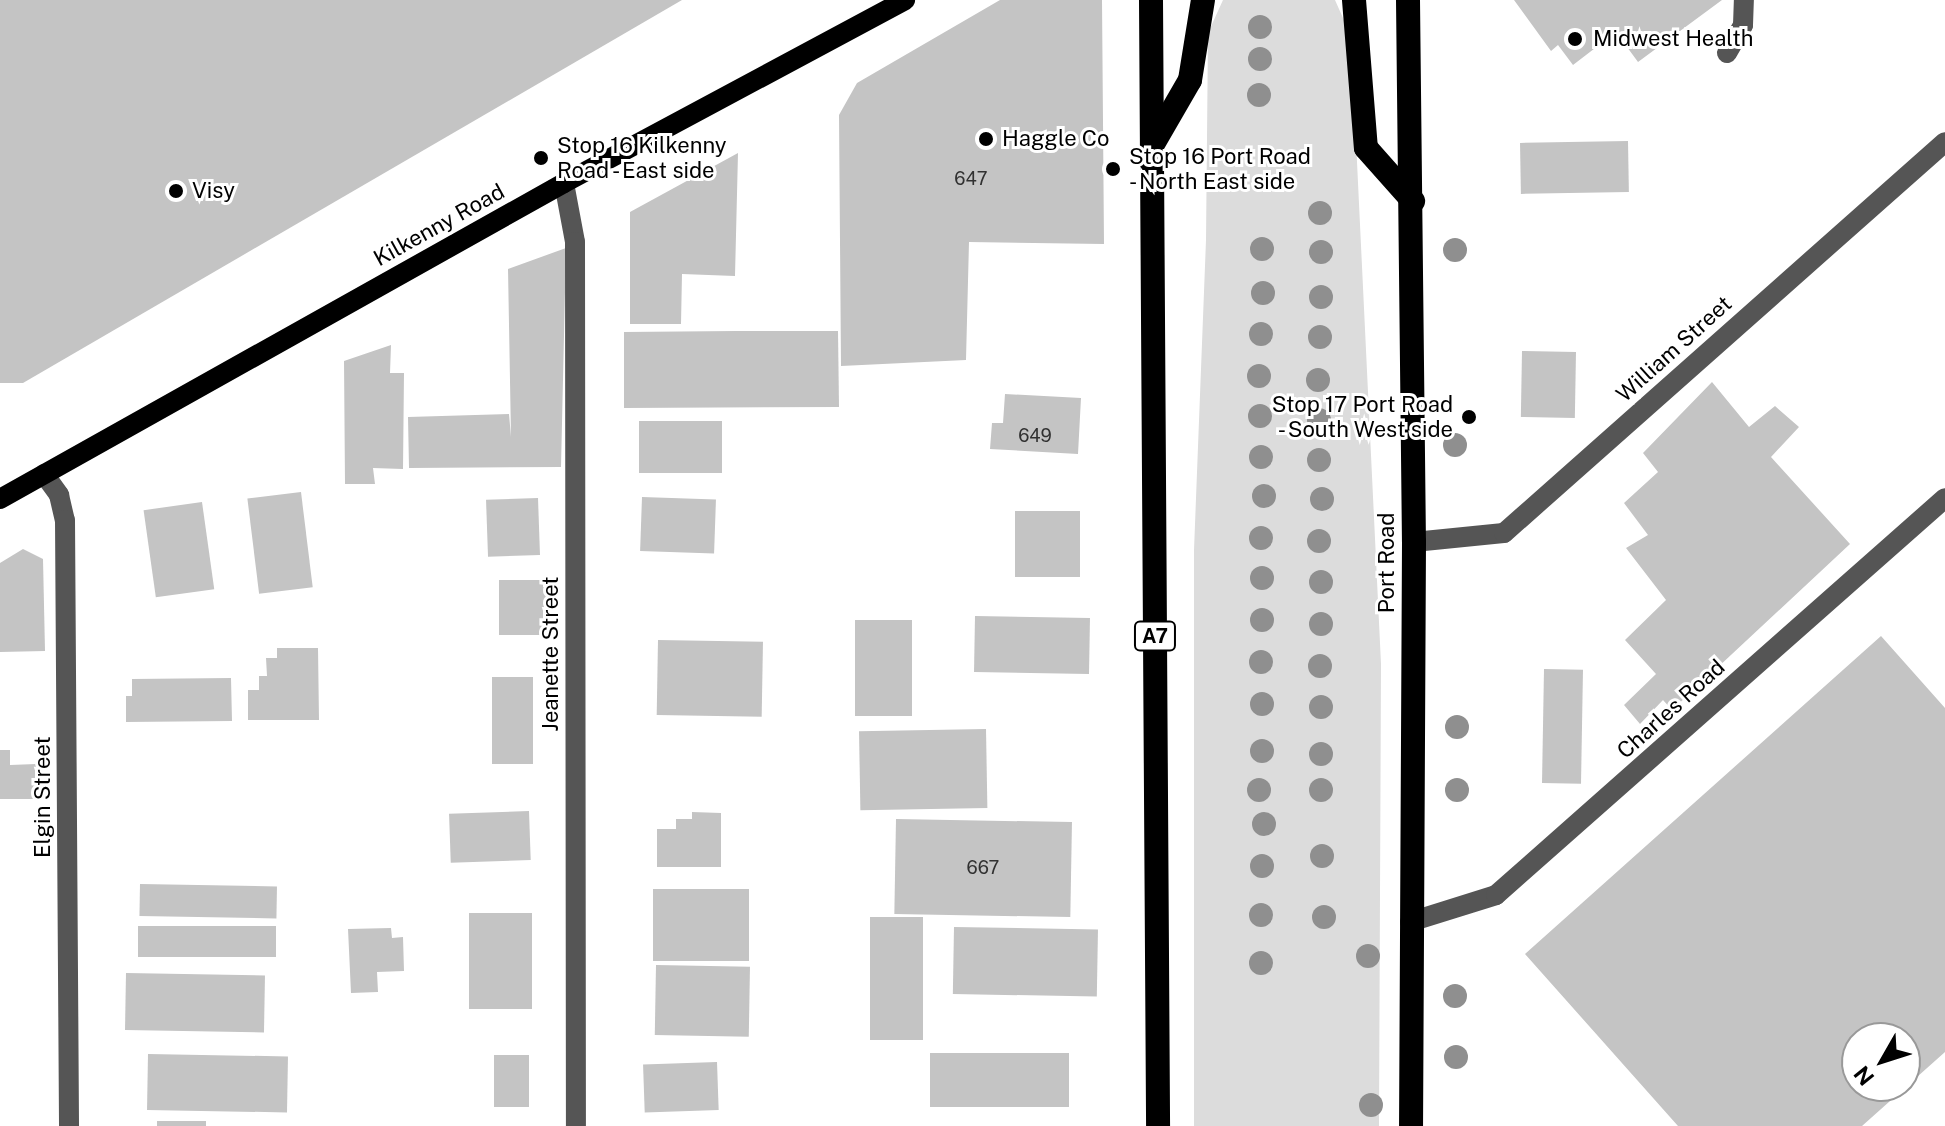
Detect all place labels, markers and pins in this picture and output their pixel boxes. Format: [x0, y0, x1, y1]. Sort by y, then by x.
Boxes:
place label: Midwest Health [1593, 26, 1753, 52]
marker: Midwest Health [1564, 28, 1586, 50]
place label: Haggle Co [1002, 126, 1110, 152]
marker: Haggle Co [977, 130, 995, 148]
place label: Stop 16 Kilkenny Road - East side [557, 132, 727, 184]
place label: Stop 16 Port Road - North East side [1129, 143, 1311, 194]
marker: Stop 16 Kilkenny Road - East side [532, 149, 550, 167]
marker: Stop 16 Port Road - North East side [1104, 160, 1122, 178]
place label: Visy [192, 178, 235, 204]
marker: Visy [167, 182, 185, 200]
place label: Stop 17 Port Road - South West side [1271, 391, 1453, 442]
marker: Stop 17 Port Road - South West side [1460, 408, 1478, 426]

